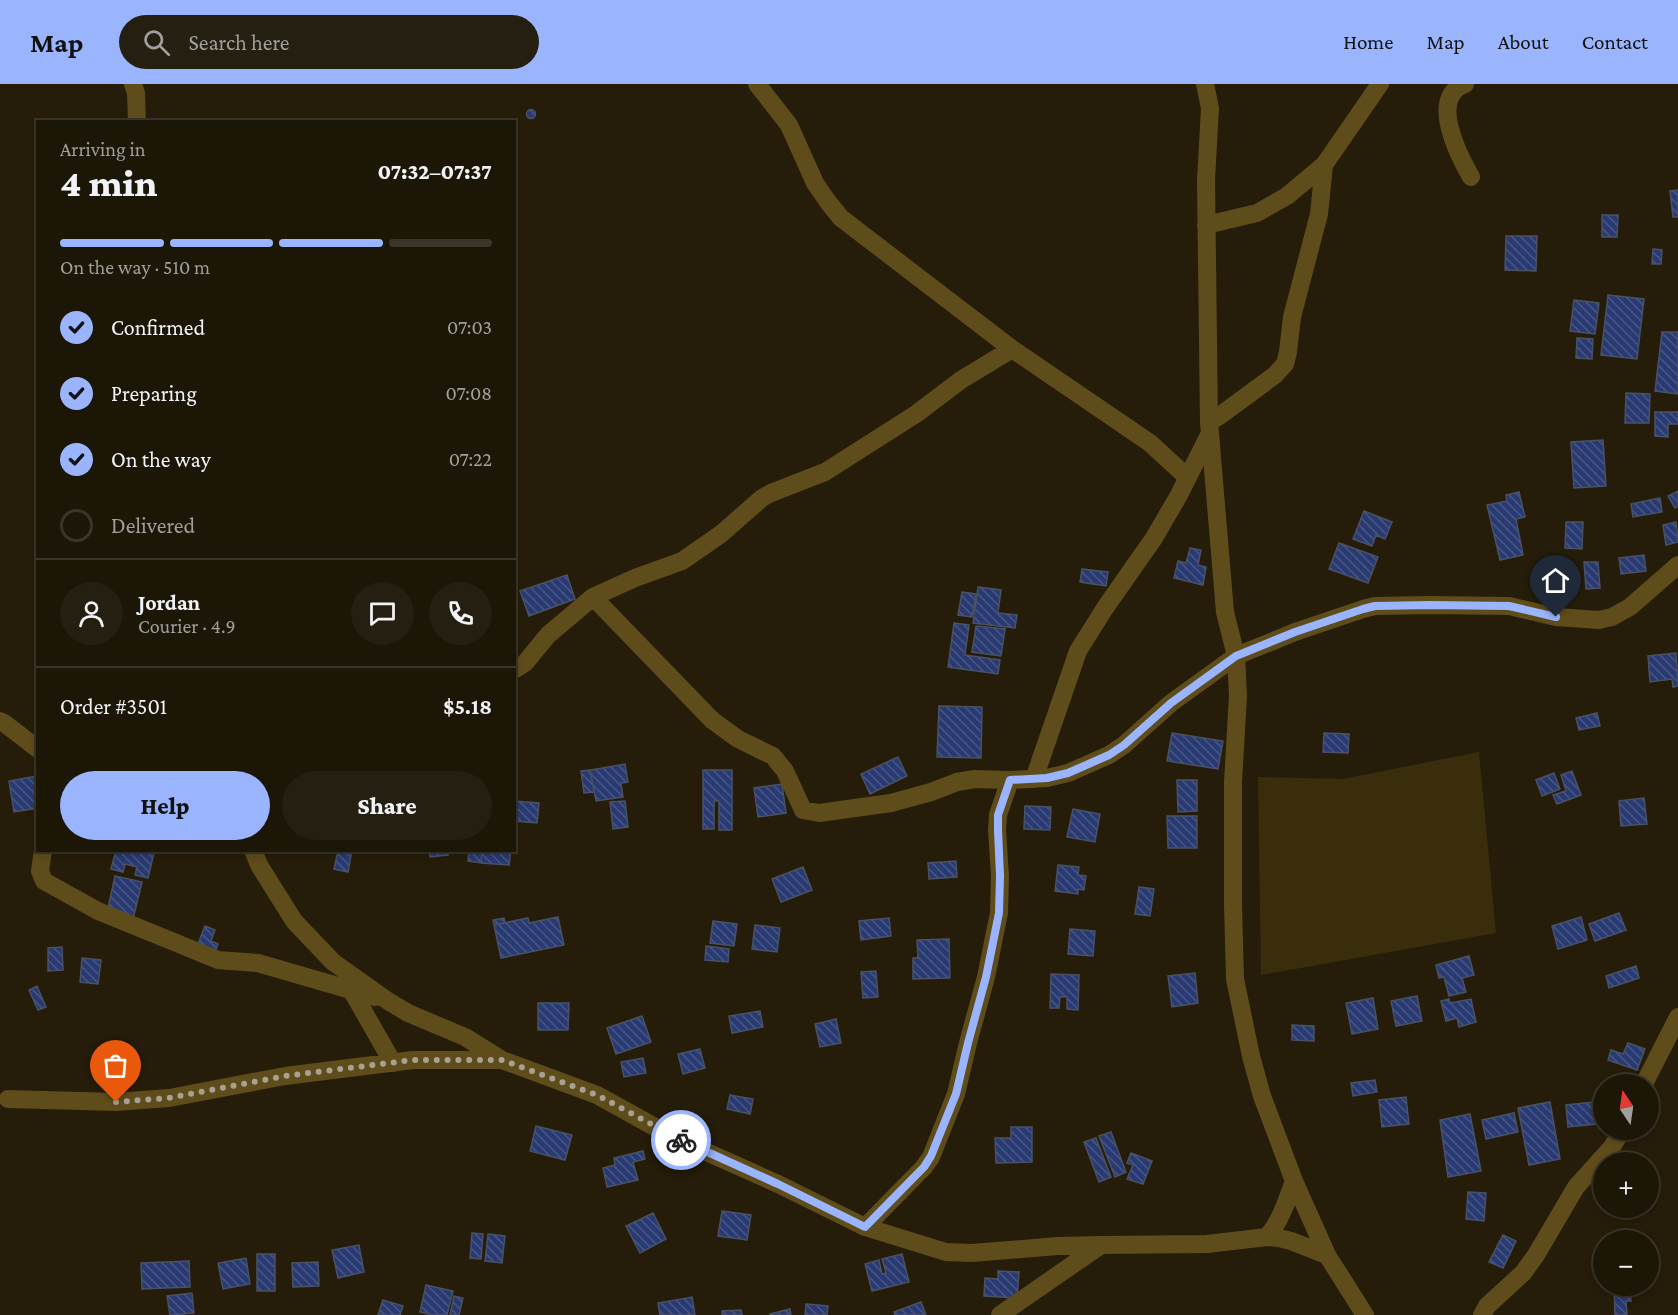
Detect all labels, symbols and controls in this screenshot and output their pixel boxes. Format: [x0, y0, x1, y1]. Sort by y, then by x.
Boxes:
search box [119, 15, 539, 69]
icon: search [140, 26, 173, 59]
text: Map [30, 27, 83, 58]
text: Search here [188, 30, 289, 55]
text: Home [1343, 30, 1393, 54]
text: Map [1426, 30, 1465, 54]
text: About [1498, 30, 1549, 54]
text: Contact [1582, 30, 1648, 54]
text: Arriving in [60, 138, 145, 160]
text: 07:32–07:37 [377, 159, 492, 184]
text: 4 min [60, 161, 157, 204]
text: On the way · 510 m [60, 256, 210, 278]
icon: check [60, 311, 93, 344]
text: Confirmed [111, 315, 205, 340]
text: 07:03 [447, 316, 492, 338]
icon: check [60, 377, 93, 410]
text: Preparing [111, 381, 197, 406]
text: 07:08 [446, 382, 492, 404]
icon: check [60, 443, 93, 476]
text: On the way [111, 447, 211, 472]
text: 07:22 [449, 448, 492, 470]
text: Delivered [111, 513, 195, 538]
pin [1530, 555, 1581, 617]
icon: home [1539, 564, 1572, 597]
button: person [60, 582, 123, 645]
button: chat [351, 582, 414, 645]
button: phone [429, 582, 492, 645]
text: Jordan [138, 590, 200, 615]
text: Courier · 4.9 [138, 615, 236, 637]
text: Order #3501 [60, 694, 167, 719]
text: $5.18 [443, 694, 492, 719]
button: Help [60, 771, 270, 840]
button: Share [282, 771, 492, 840]
pin [90, 1040, 141, 1102]
icon: bag [99, 1049, 132, 1082]
north arrow [1593, 1074, 1659, 1140]
map controls [1593, 1074, 1659, 1296]
courier [651, 1110, 711, 1170]
icon: bike [665, 1124, 698, 1157]
button: + [1593, 1152, 1659, 1218]
button: − [1593, 1230, 1659, 1296]

